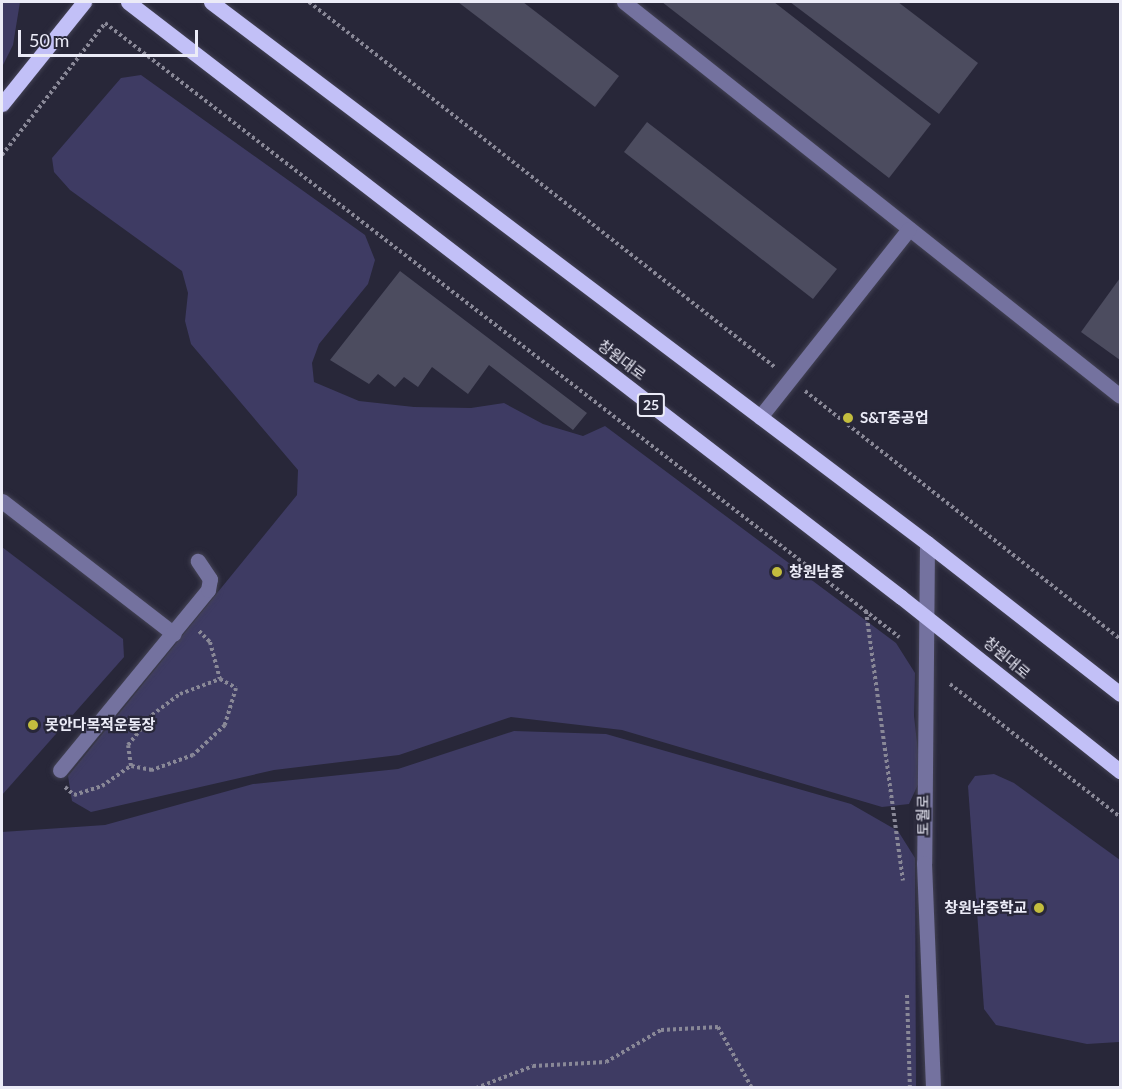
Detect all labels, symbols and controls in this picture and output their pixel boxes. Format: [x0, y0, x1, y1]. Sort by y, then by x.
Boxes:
scale bar [21, 18, 201, 56]
text: 50 m [29, 29, 69, 51]
street label: 창원대로 [595, 336, 649, 384]
road number: 25 [636, 394, 666, 416]
place label: S&T중공업 [860, 409, 929, 427]
marker: S&T중공업 [841, 411, 855, 425]
place label: 창원남중 [789, 563, 844, 581]
marker: 창원남중 [770, 565, 784, 579]
street label: 창원대로 [980, 633, 1034, 683]
place label: 못안다목적운동장 [45, 716, 155, 734]
marker: 못안다목적운동장 [26, 718, 40, 732]
street label: 토월로 [914, 794, 932, 836]
place label: 창원남중학교 [944, 899, 1027, 917]
marker: 창원남중학교 [1032, 901, 1046, 915]

